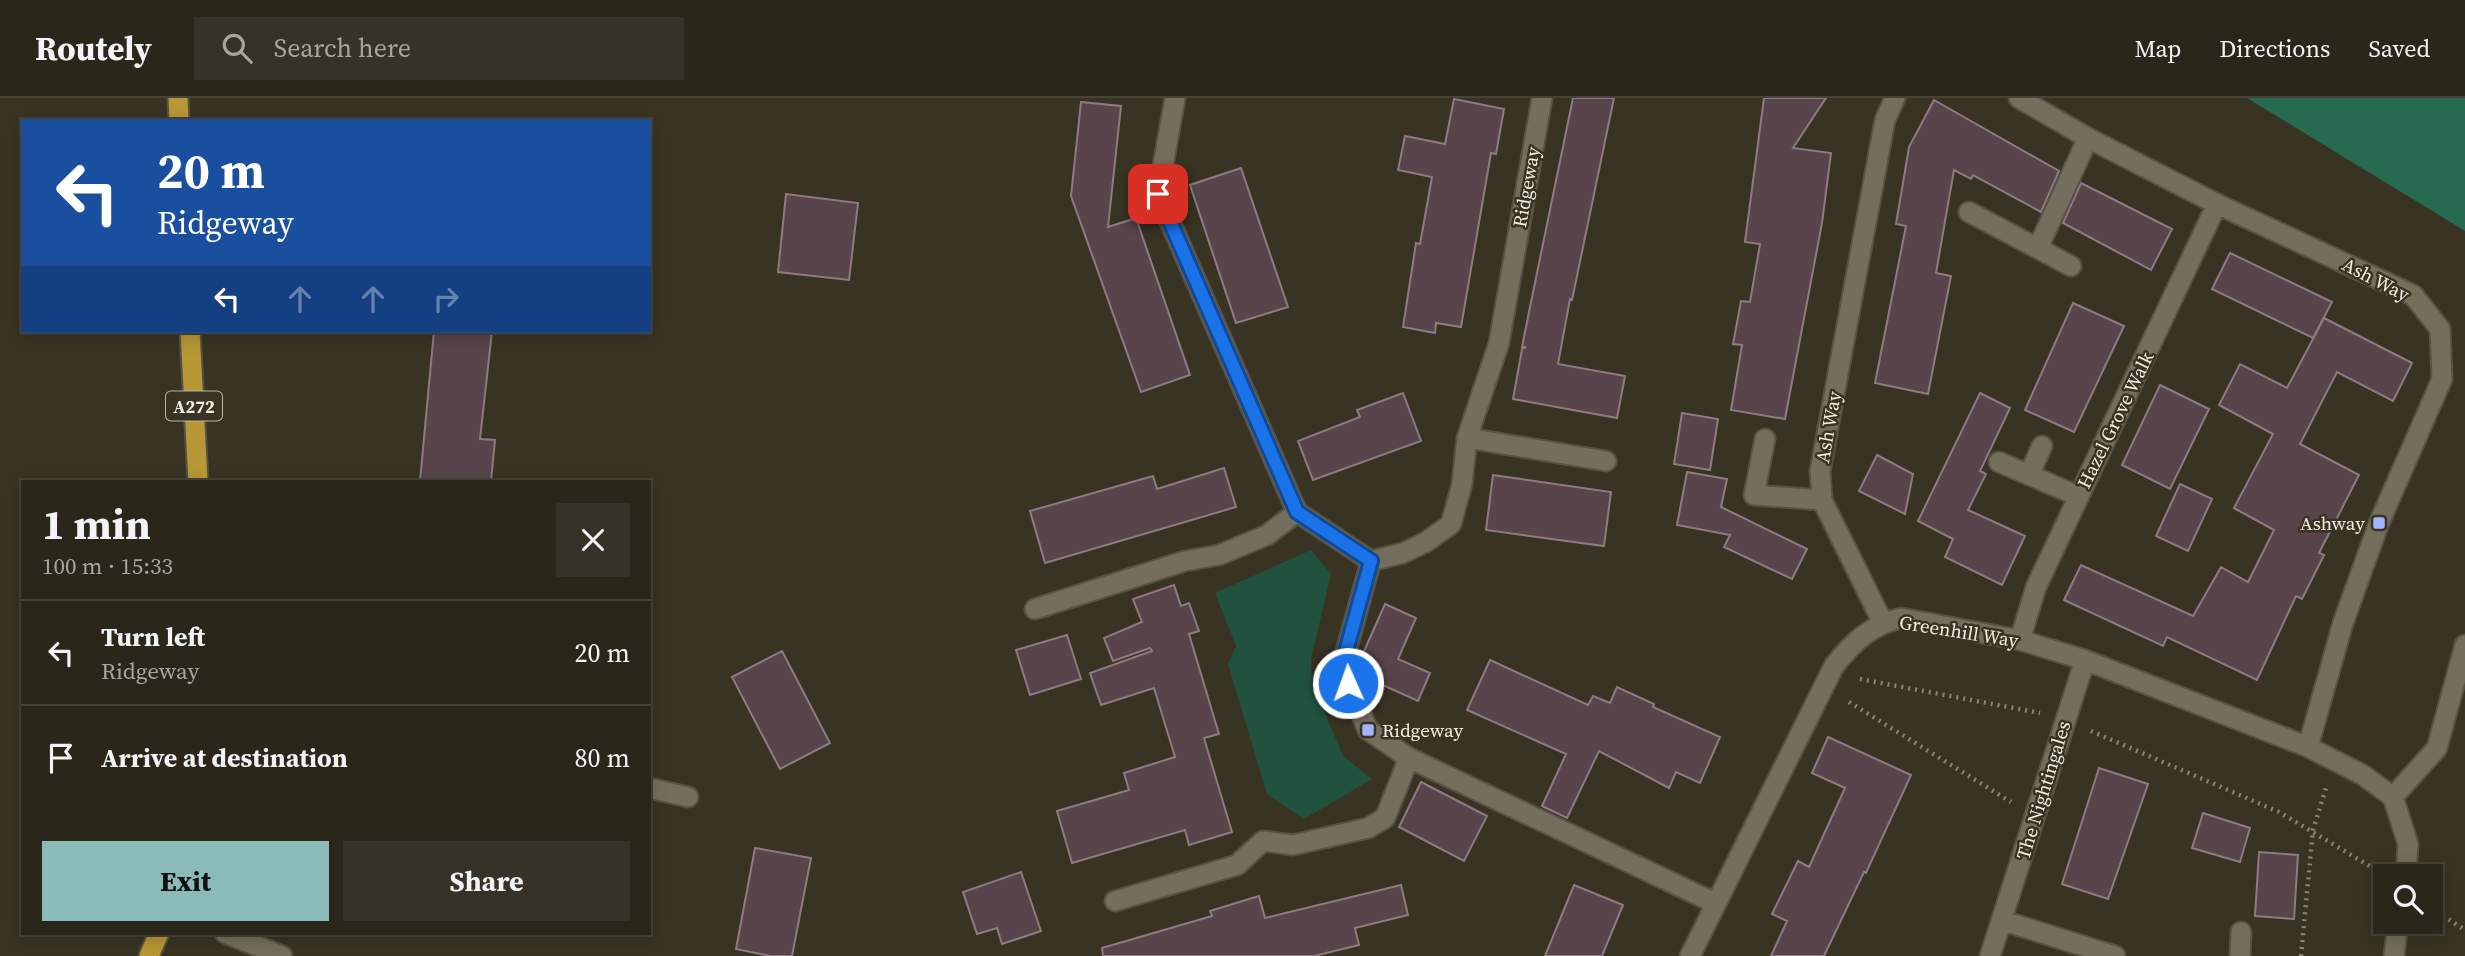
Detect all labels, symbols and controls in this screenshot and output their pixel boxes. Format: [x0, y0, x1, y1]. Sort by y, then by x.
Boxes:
search box [194, 17, 684, 80]
text: Routely [35, 26, 152, 71]
icon: search [218, 29, 256, 67]
text: Search here [274, 30, 411, 66]
text: Map [2134, 32, 2181, 65]
text: Directions [2219, 32, 2330, 65]
text: Saved [2368, 32, 2430, 65]
text: 20 m [157, 137, 265, 204]
street label: Ridgeway [1506, 144, 1546, 229]
icon: left [42, 147, 133, 238]
pin [1128, 164, 1188, 224]
icon: arrive [1139, 175, 1177, 213]
text: Ridgeway [157, 201, 294, 245]
street label: Ash Way [2338, 251, 2414, 307]
icon: left [208, 280, 246, 318]
icon: ahead [281, 280, 319, 318]
icon: ahead [354, 280, 392, 318]
icon: right [427, 280, 465, 318]
street label: Hazel Grove Walk [2071, 347, 2160, 493]
street label: Ash Way [1809, 389, 1847, 465]
road number: A272 [166, 392, 222, 420]
text: 1 min [42, 495, 151, 553]
button: close [556, 503, 630, 577]
place label: Ashway [2300, 510, 2365, 536]
marker: Ashway [2371, 515, 2387, 531]
text: 100 m · 15:33 [42, 550, 173, 582]
street label: Greenhill Way [1898, 609, 2021, 653]
text: Turn left [101, 619, 205, 655]
icon: left [42, 634, 80, 672]
text: 20 m [575, 635, 630, 671]
position arrow [1311, 646, 1385, 720]
text: Ridgeway [101, 655, 199, 687]
place label: Ridgeway [1382, 717, 1463, 743]
street label: The Nightingales [2010, 717, 2076, 863]
marker: Ridgeway [1360, 722, 1376, 738]
icon: arrive [42, 739, 80, 777]
text: Arrive at destination [101, 740, 348, 776]
text: 80 m [575, 740, 630, 776]
button: Exit [42, 841, 329, 921]
button: Share [343, 841, 630, 921]
map controls [2373, 864, 2443, 934]
button: search [2373, 864, 2443, 934]

